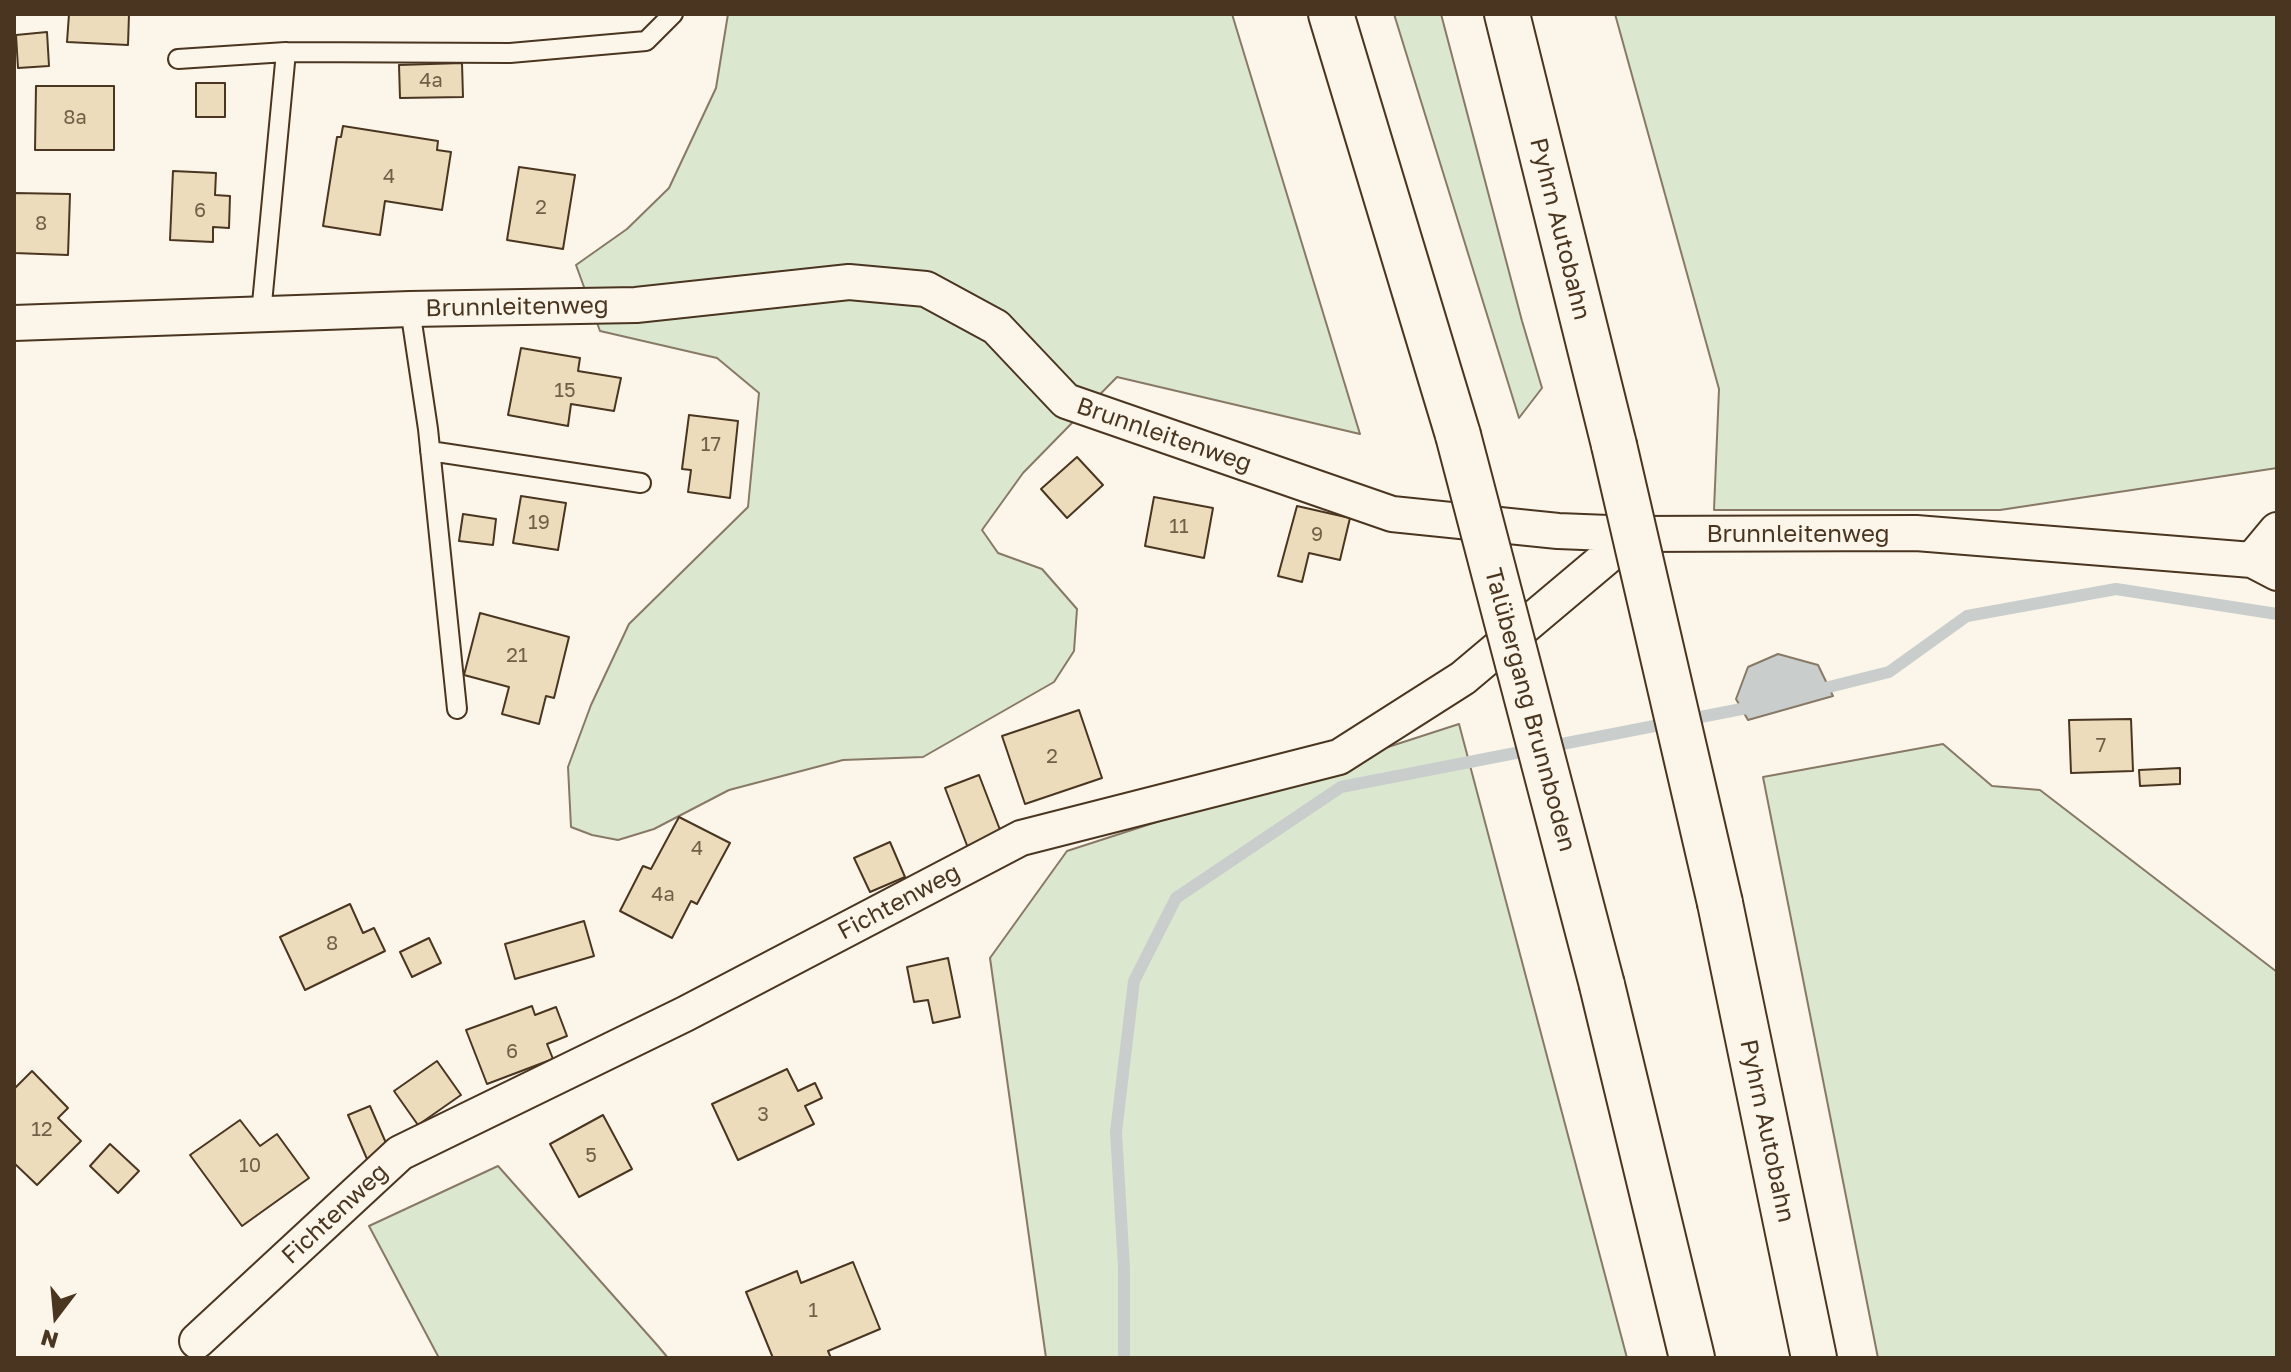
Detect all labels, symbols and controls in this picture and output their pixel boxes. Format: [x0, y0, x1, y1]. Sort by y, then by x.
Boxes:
house number: 4a [419, 69, 443, 93]
house number: 8a [63, 106, 87, 130]
street label: Pyhrn Autobahn [1523, 135, 1597, 323]
house number: 4 [383, 165, 395, 189]
house number: 2 [535, 196, 547, 220]
house number: 6 [194, 199, 206, 223]
house number: 8 [35, 212, 47, 236]
street label: Brunnleitenweg [425, 291, 609, 323]
house number: 15 [554, 379, 576, 403]
street label: Brunnleitenweg [1073, 392, 1255, 478]
house number: 17 [701, 433, 721, 457]
house number: 19 [528, 511, 550, 535]
house number: 11 [1169, 515, 1189, 539]
street label: Brunnleitenweg [1706, 520, 1890, 548]
house number: 9 [1311, 523, 1323, 547]
street label: Talübergang Brunnboden [1478, 565, 1582, 855]
house number: 21 [506, 644, 528, 668]
house number: 7 [2096, 734, 2106, 758]
house number: 2 [1046, 745, 1058, 769]
house number: 4 [691, 837, 703, 861]
street label: Fichtenweg [833, 858, 965, 946]
house number: 4a [651, 883, 675, 907]
house number: 8 [326, 932, 338, 956]
street label: Pyhrn Autobahn [1734, 1037, 1800, 1225]
house number: 6 [506, 1040, 518, 1064]
house number: 3 [757, 1103, 769, 1127]
house number: 12 [31, 1118, 53, 1142]
house number: 5 [585, 1144, 597, 1168]
house number: 10 [239, 1154, 261, 1178]
street label: Fichtenweg [276, 1158, 394, 1270]
north arrow [16, 1276, 96, 1356]
house number: 1 [808, 1299, 818, 1323]
text: N [37, 1324, 61, 1355]

